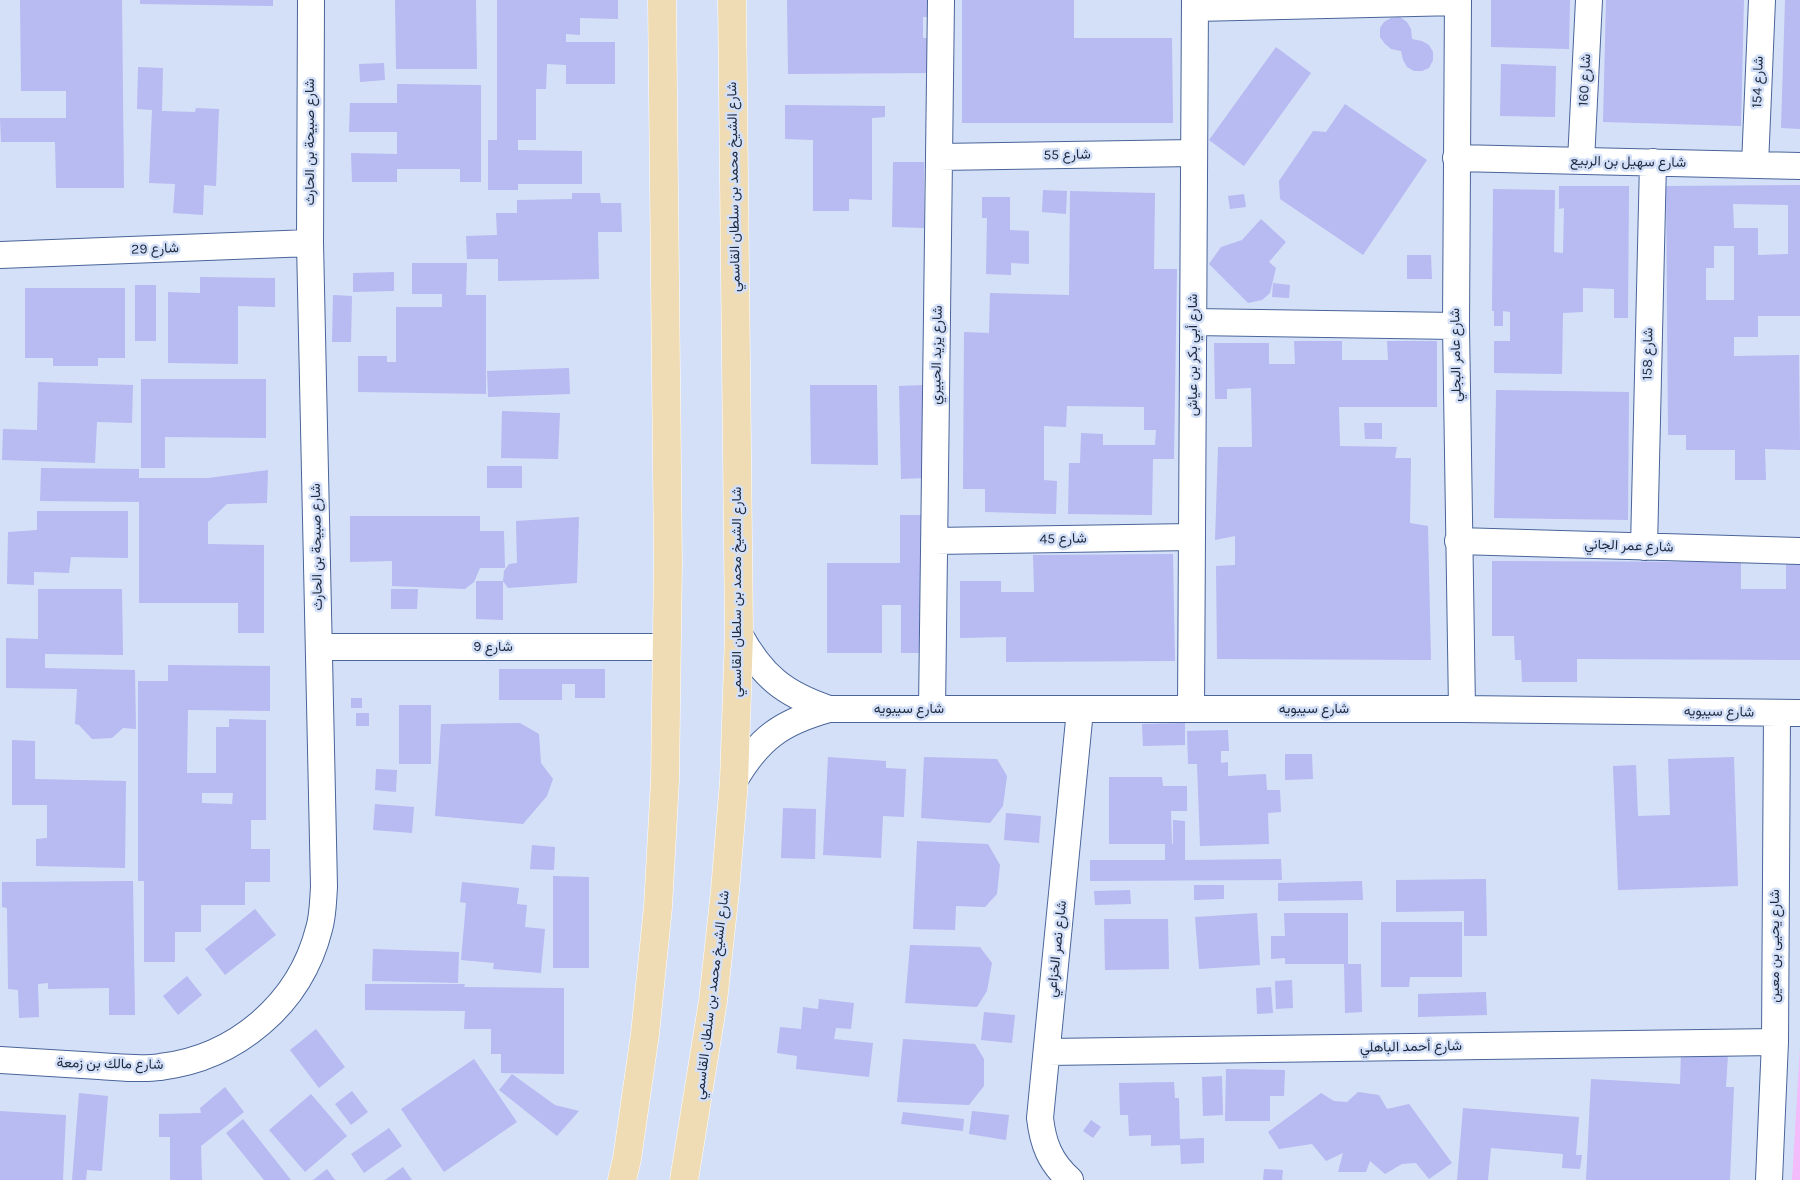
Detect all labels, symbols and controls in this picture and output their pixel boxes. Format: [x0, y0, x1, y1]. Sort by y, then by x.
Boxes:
street label: شارع 160 [1575, 53, 1595, 107]
street label: شارع 154 [1749, 56, 1767, 108]
street label: شارع صبيحة بن الحارث [302, 78, 318, 206]
street label: شارع الشيخ محمد بن سلطان القاسمي [724, 82, 744, 292]
street label: شارع 55 [1043, 146, 1091, 164]
street label: شارع سهيل بن الربيع [1570, 153, 1686, 171]
street label: شارع 29 [131, 240, 179, 258]
street label: شارع أبي بكر بن عياش [1185, 294, 1201, 416]
street label: شارع يزيد الحبيري [928, 305, 946, 405]
street label: شارع عامر البجلي [1447, 308, 1465, 402]
street label: شارع 158 [1639, 328, 1657, 380]
street label: شارع صبيحة بن الحارث [307, 483, 327, 611]
street label: شارع الشيخ محمد بن سلطان القاسمي [729, 487, 745, 697]
street label: شارع 45 [1039, 530, 1087, 548]
street label: شارع عمر الجاني [1584, 536, 1674, 556]
street label: شارع 9 [473, 639, 513, 655]
street label: شارع سيبويه [874, 701, 944, 717]
street label: شارع سيبويه [1279, 701, 1349, 717]
street label: شارع سيبويه [1684, 703, 1754, 721]
street label: شارع يحيى بن معين [1767, 889, 1783, 1003]
street label: شارع الشيخ محمد بن سلطان القاسمي [691, 890, 733, 1100]
street label: شارع نصر الخزاعي [1044, 900, 1070, 998]
street label: شارع أحمد الباهلي [1360, 1038, 1462, 1056]
street label: شارع مالك بن زمعة [57, 1055, 163, 1073]

